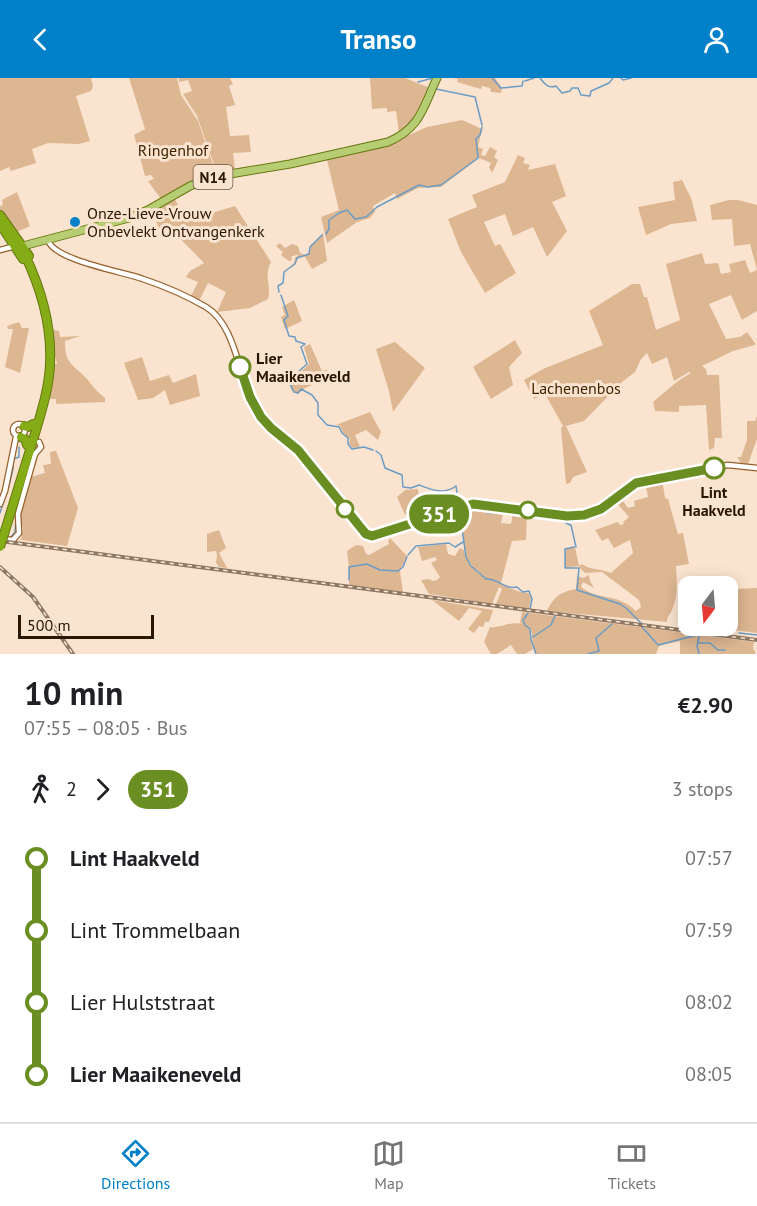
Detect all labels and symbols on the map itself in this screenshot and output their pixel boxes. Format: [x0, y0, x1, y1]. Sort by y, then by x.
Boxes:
park label: Ringenhof [138, 140, 209, 160]
road number: N14 [194, 165, 232, 189]
place label: Onze-Lieve-Vrouw Onbevlekt Ontvangenkerk [87, 203, 265, 241]
marker: Onze-Lieve-Vrouw Onbevlekt Ontvangenkerk [68, 215, 82, 229]
place label: Lier Maaikeneveld [256, 348, 350, 386]
marker: Lier Maaikeneveld [229, 356, 251, 378]
park label: Lachenenbos [531, 378, 621, 398]
marker: Lint Haakveld [703, 457, 725, 479]
place label: Lint Haakveld [682, 482, 746, 520]
line badge: 351 [404, 494, 474, 534]
unlabelled marker [336, 500, 354, 518]
unlabelled marker [519, 501, 537, 519]
north arrow [678, 576, 738, 636]
scale bar [18, 612, 154, 640]

